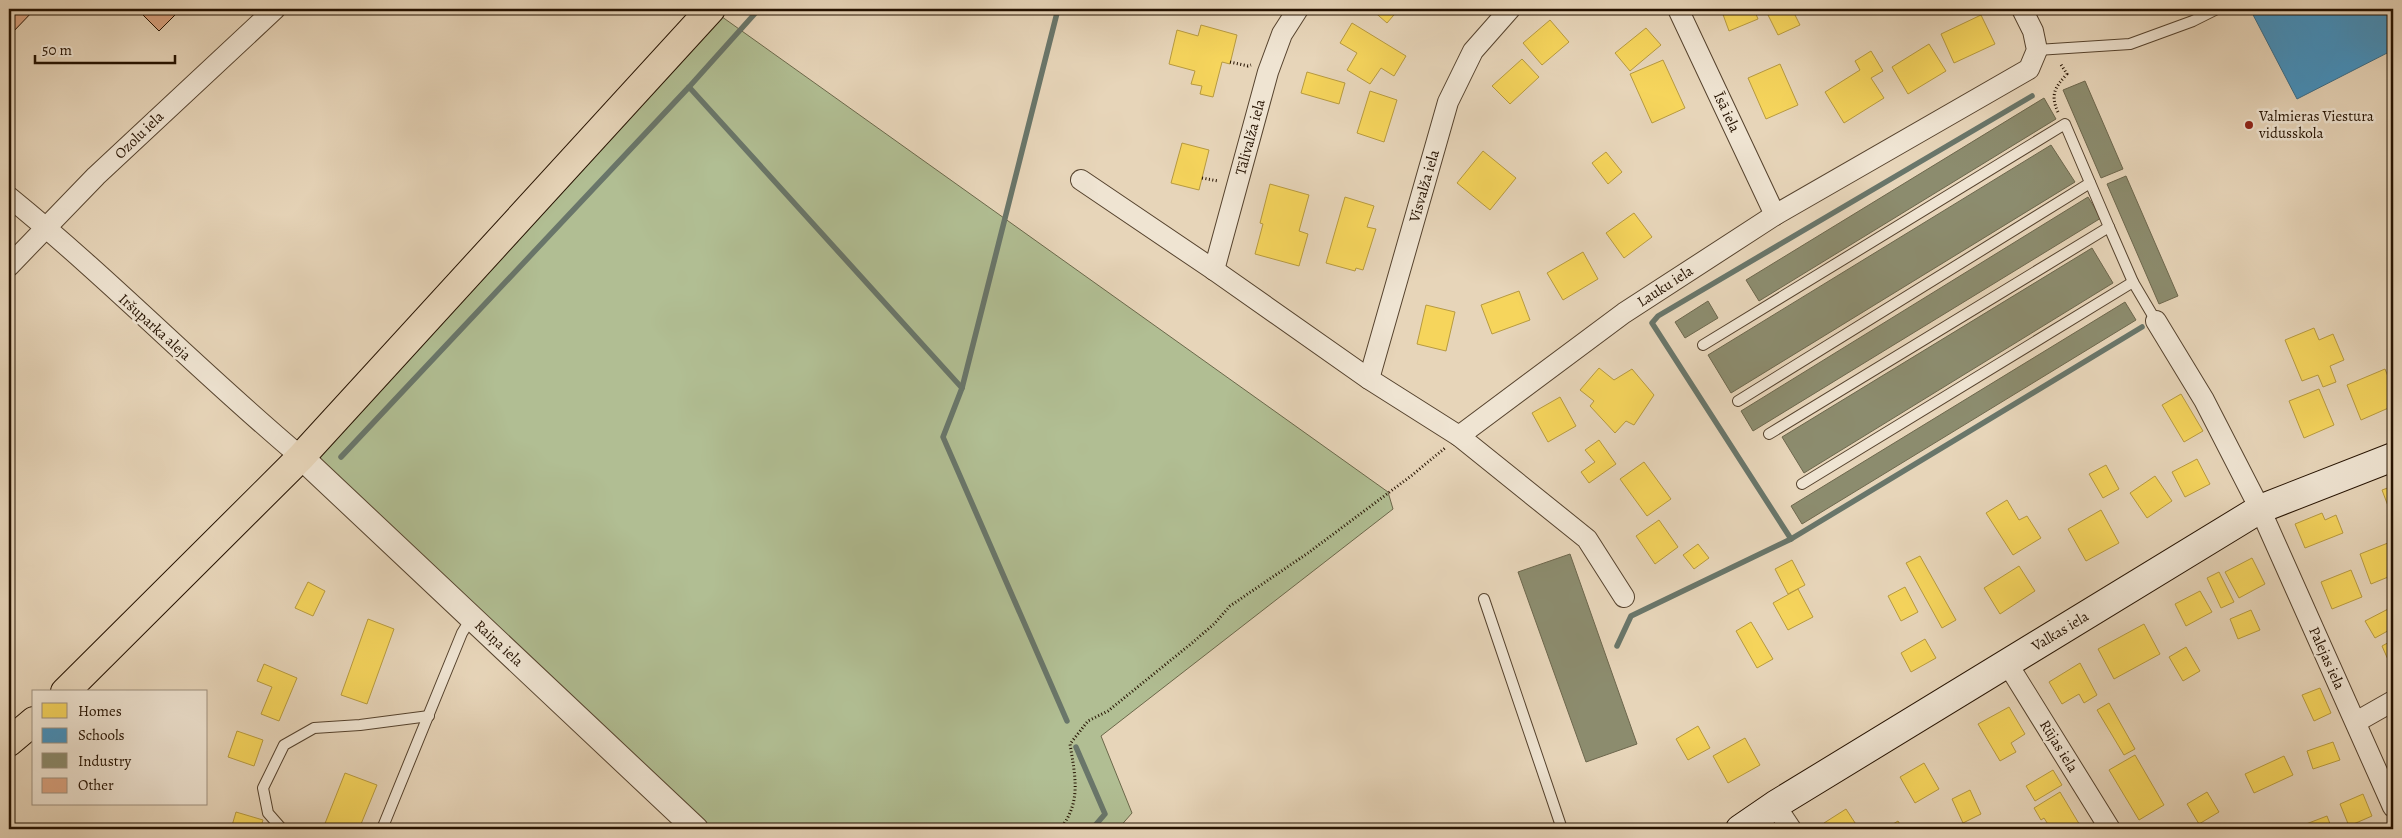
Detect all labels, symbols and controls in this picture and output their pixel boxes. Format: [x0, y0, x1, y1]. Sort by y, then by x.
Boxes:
scale bar [35, 32, 175, 64]
text: 50 m [42, 40, 72, 60]
street label: Īsā iela [1709, 88, 1745, 136]
street label: Tālivalža iela [1230, 97, 1270, 177]
place label: Valmieras Viestura vidusskola [2258, 106, 2374, 143]
street label: Ozolu iela [110, 107, 168, 163]
marker: Valmieras Viestura vidusskola [2243, 119, 2255, 131]
street label: Visvalža iela [1404, 147, 1444, 225]
street label: Lauku iela [1633, 260, 1697, 312]
street label: Iršuparka aleja [114, 289, 196, 365]
street label: Valkas iela [2027, 606, 2092, 656]
street label: Raiņa iela [470, 615, 528, 671]
street label: Palejas iela [2304, 623, 2350, 693]
legend [32, 690, 208, 806]
text: Homes [78, 701, 122, 721]
street label: Rūjas iela [2035, 716, 2083, 776]
text: Schools [78, 725, 125, 745]
text: Industry [78, 751, 132, 771]
text: Other [78, 775, 114, 795]

